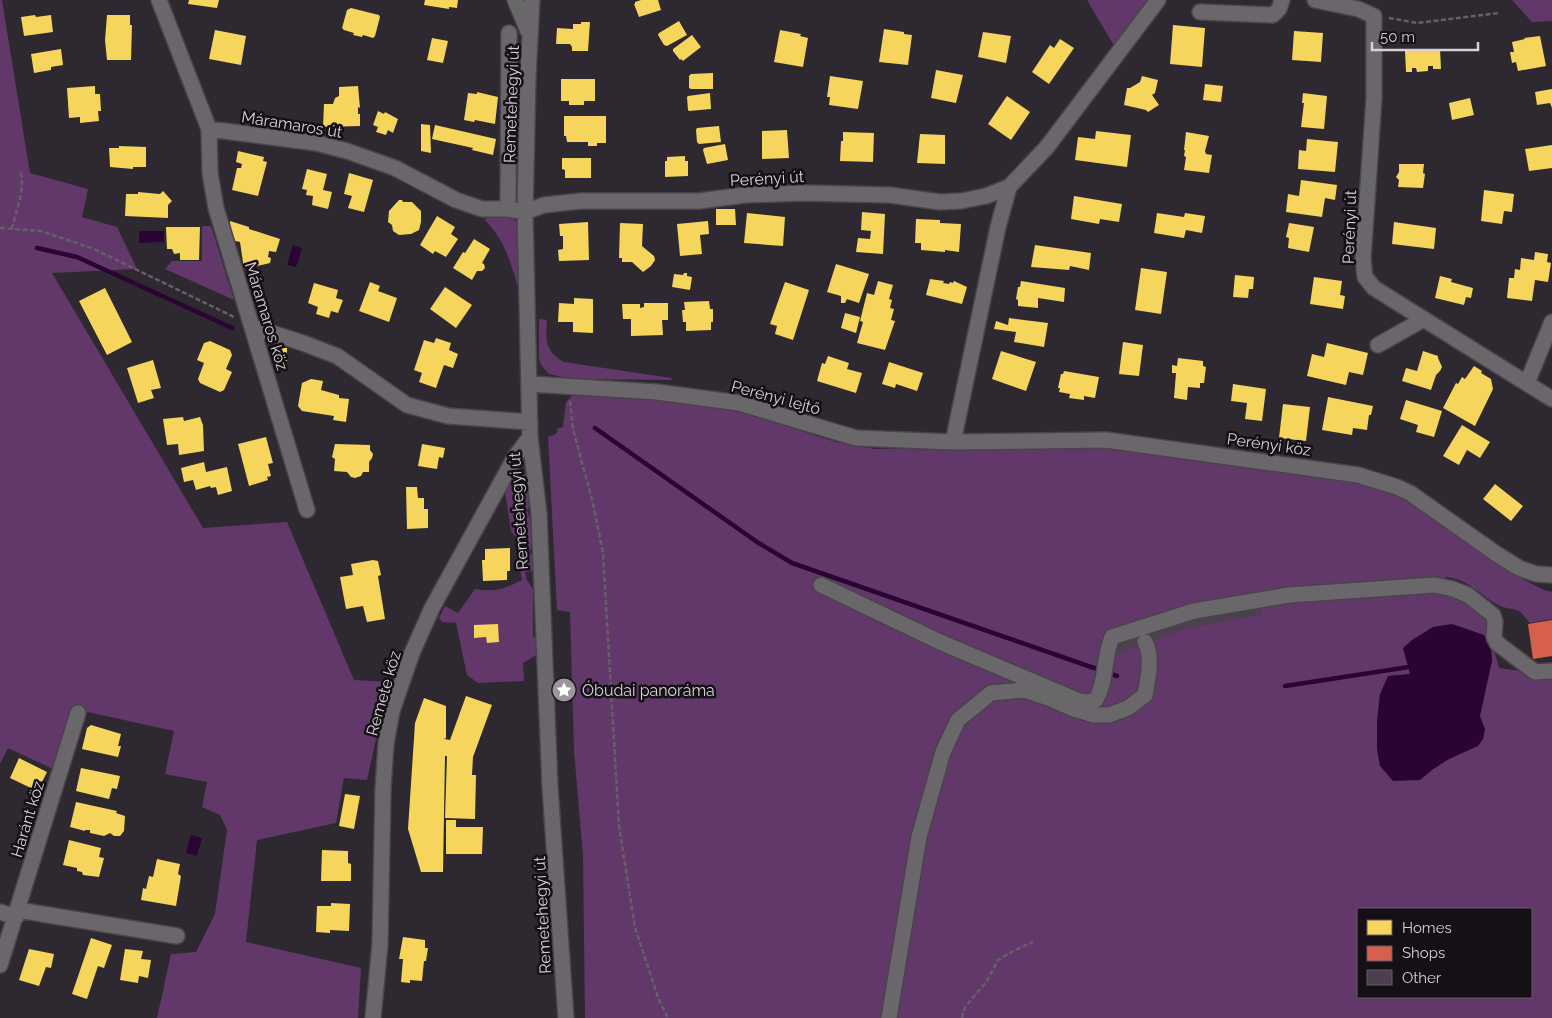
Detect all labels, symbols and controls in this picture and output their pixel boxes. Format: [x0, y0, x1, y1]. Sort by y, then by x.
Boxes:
scale bar [1372, 20, 1478, 52]
text: 50 m [1380, 28, 1415, 46]
street label: Remetehegyi út [500, 44, 523, 163]
street label: Máramaros út [240, 107, 344, 142]
street label: Perényi út [729, 167, 805, 190]
street label: Perényi út [1339, 189, 1360, 264]
street label: Máramaros köz [241, 260, 292, 373]
street label: Perényi lejtő [729, 376, 822, 418]
street label: Perényi köz [1226, 429, 1312, 460]
street label: Remetehegyi út [505, 451, 532, 570]
street label: Remete köz [362, 648, 405, 738]
place icon: Óbudai panoráma [551, 677, 577, 703]
place label: Óbudai panoráma [582, 680, 715, 700]
street label: Haránt köz [7, 779, 48, 860]
street label: Remetehegyi út [530, 855, 555, 974]
legend [1357, 908, 1532, 998]
text: Homes [1402, 919, 1452, 937]
text: Shops [1402, 944, 1445, 962]
text: Other [1402, 969, 1442, 987]

